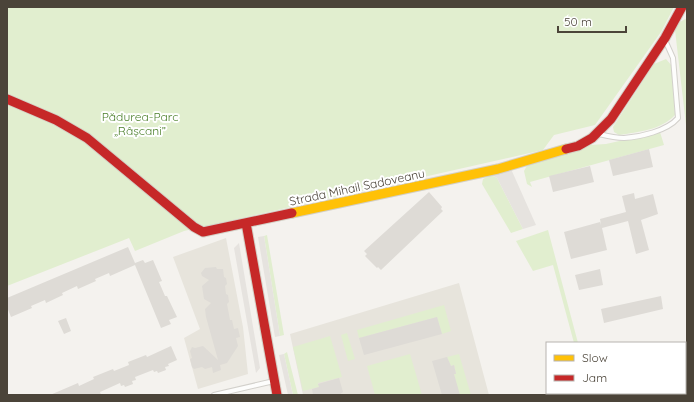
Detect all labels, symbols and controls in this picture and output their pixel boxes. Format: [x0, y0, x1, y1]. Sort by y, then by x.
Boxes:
scale bar [558, 8, 626, 34]
text: 50 m [564, 14, 592, 29]
park label: Pădurea-Parc „Râșcani” [102, 109, 178, 138]
street label: Strada Mihail Sadoveanu [288, 165, 426, 209]
legend [546, 342, 686, 394]
text: Slow [582, 350, 608, 365]
text: Jam [582, 370, 607, 385]

